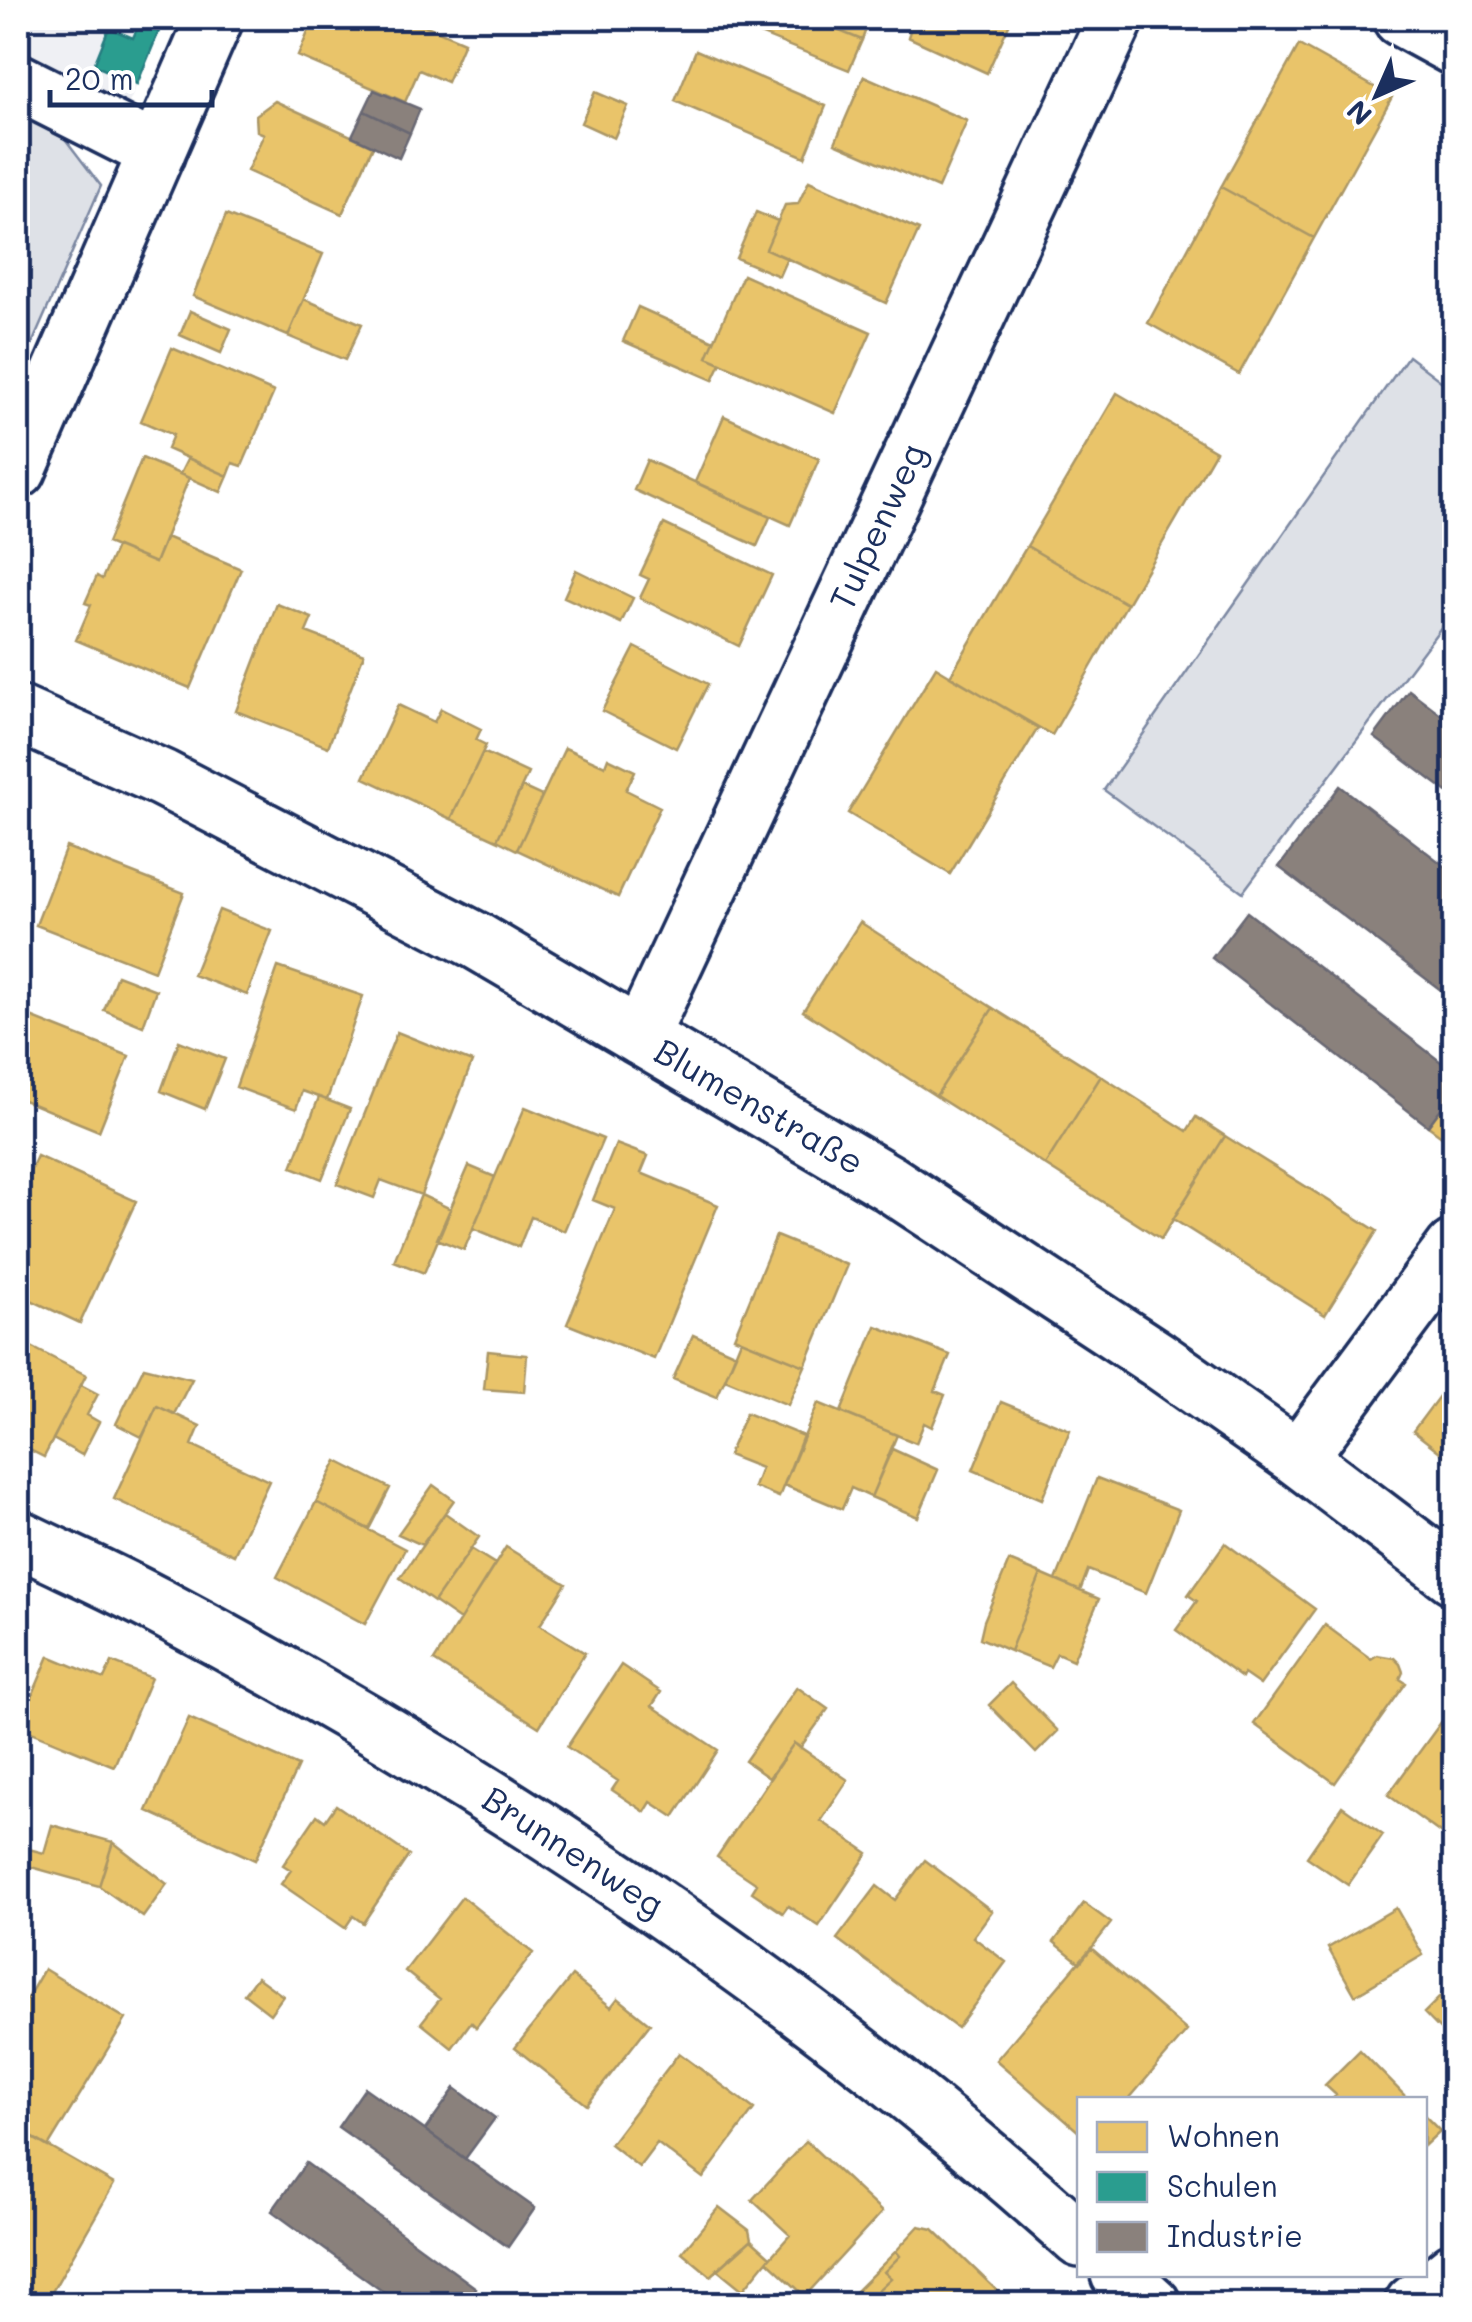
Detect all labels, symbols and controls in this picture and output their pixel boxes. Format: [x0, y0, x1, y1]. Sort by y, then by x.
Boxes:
scale bar [50, 45, 212, 107]
north arrow [1327, 45, 1427, 145]
text: 20 m [65, 58, 134, 98]
text: N [1338, 93, 1379, 134]
street label: Tulpenweg [817, 435, 935, 617]
street label: Blumenstraße [647, 1027, 873, 1184]
street label: Brunnenweg [475, 1775, 674, 1926]
legend [1077, 2097, 1427, 2277]
text: Wohnen [1167, 2115, 1280, 2155]
text: Schulen [1167, 2165, 1278, 2205]
text: Industrie [1167, 2215, 1303, 2255]

